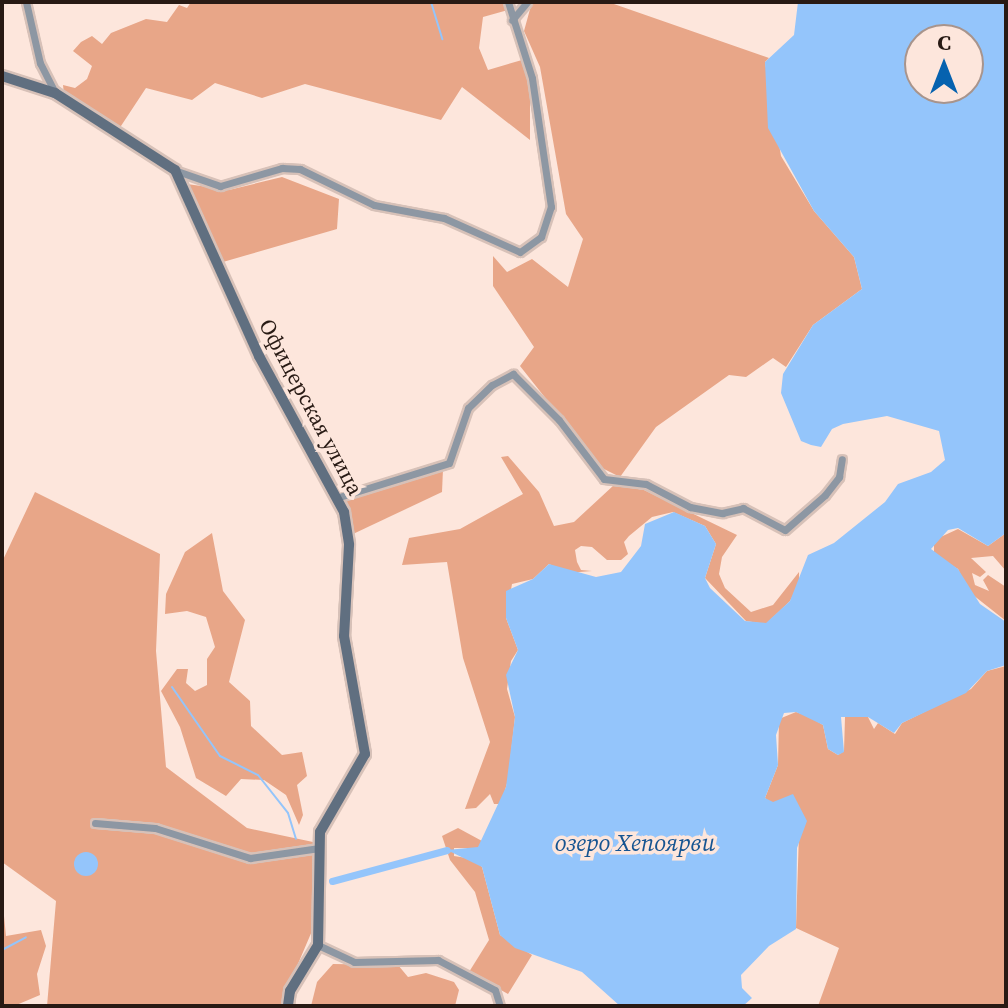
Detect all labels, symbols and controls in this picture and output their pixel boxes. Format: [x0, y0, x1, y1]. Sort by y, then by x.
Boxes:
north arrow [904, 24, 984, 104]
text: С [937, 27, 951, 57]
street label: Офицерская улица [253, 314, 369, 500]
water label: озеро Хепоярви [555, 829, 715, 857]

